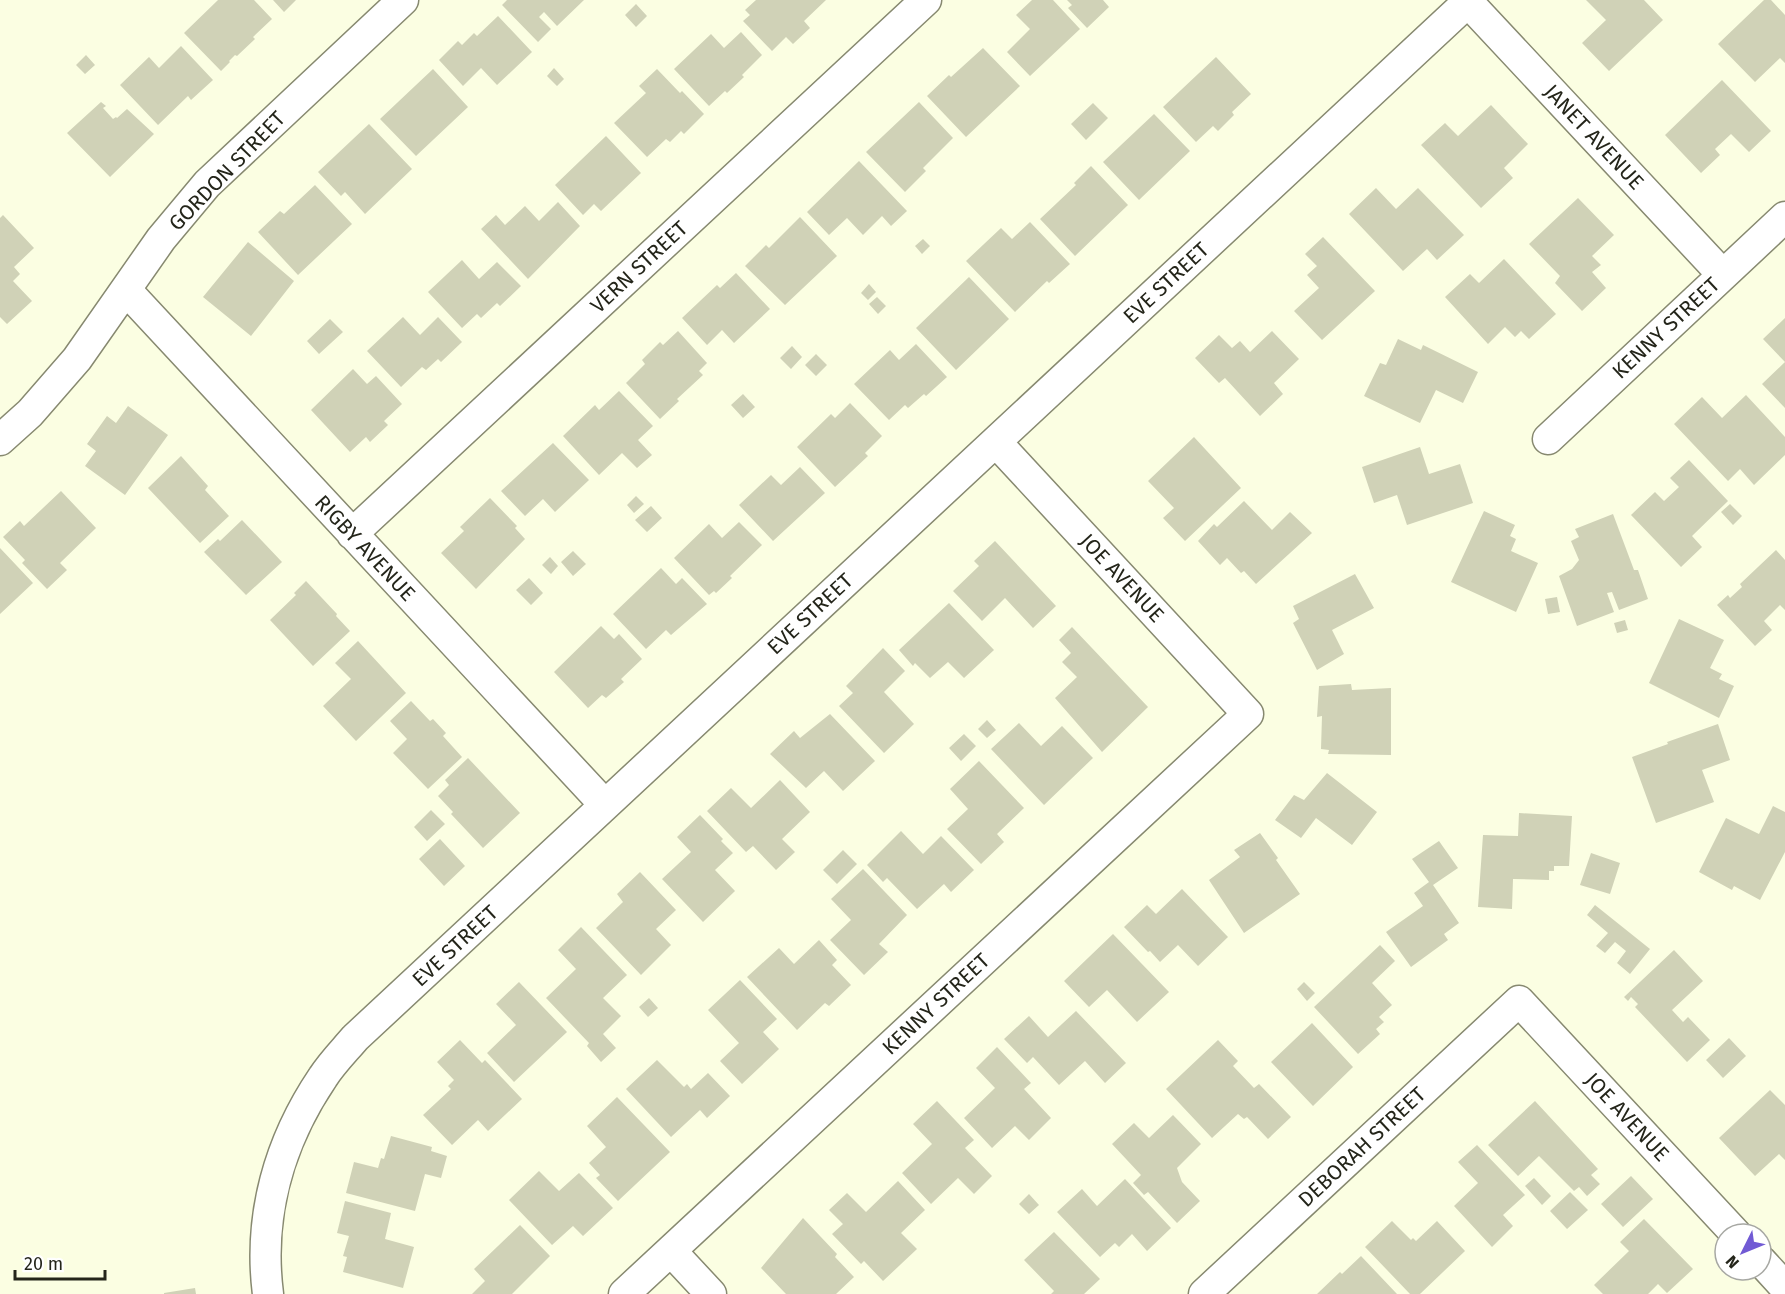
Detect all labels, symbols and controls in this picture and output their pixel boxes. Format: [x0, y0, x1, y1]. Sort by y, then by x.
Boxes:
street label: JANET AVENUE [1539, 79, 1649, 195]
street label: GORDON STREET [163, 106, 291, 236]
street label: VERN STREET [585, 215, 693, 319]
street label: EVE STREET [1118, 237, 1214, 329]
street label: KENNY STREET [1607, 272, 1725, 384]
street label: RIGBY AVENUE [309, 490, 421, 606]
street label: JOE AVENUE [1074, 528, 1170, 628]
street label: EVE STREET [762, 568, 858, 660]
street label: EVE STREET [407, 900, 503, 992]
street label: KENNY STREET [877, 948, 995, 1060]
street label: JOE AVENUE [1579, 1067, 1675, 1167]
street label: DEBORAH STREET [1293, 1081, 1431, 1213]
north arrow [1713, 1222, 1773, 1282]
scale bar [15, 1243, 105, 1281]
text: N [1722, 1252, 1743, 1272]
text: 20 m [24, 1253, 63, 1275]

